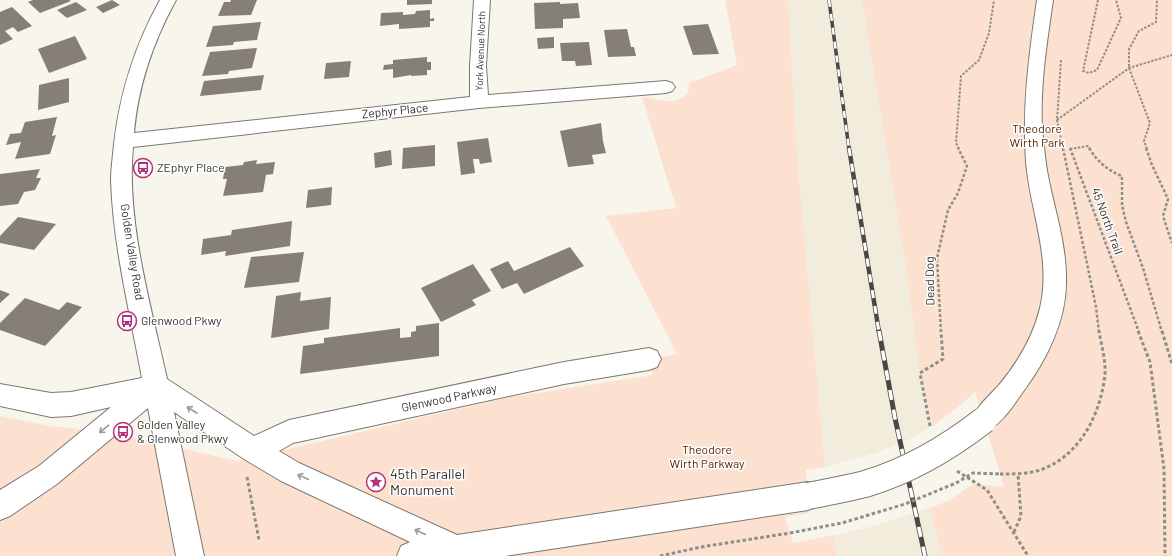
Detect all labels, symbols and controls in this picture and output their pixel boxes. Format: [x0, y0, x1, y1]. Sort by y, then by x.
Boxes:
street label: York Avenue North [473, 11, 487, 91]
street label: Zephyr Place [361, 100, 429, 120]
park label: Theodore Wirth Park [1010, 121, 1064, 149]
bus stop icon: ZEphyr Place [132, 157, 154, 179]
place label: ZEphyr Place [157, 160, 225, 174]
street label: 45 North Trail [1089, 185, 1127, 256]
street label: Golden Valley Road [118, 203, 148, 301]
street label: Dead Dog [922, 256, 936, 306]
bus stop icon: Glenwood Pkwy [116, 310, 138, 332]
place label: Glenwood Pkwy [141, 313, 222, 327]
street label: Glenwood Parkway [400, 380, 498, 414]
one-way arrow [187, 406, 198, 414]
place label: Golden Valley & Glenwood Pkwy [137, 417, 228, 445]
bus stop icon: Golden Valley & Glenwood Pkwy [112, 421, 134, 443]
one-way arrow [99, 425, 110, 434]
park label: Theodore Wirth Parkway [669, 442, 745, 470]
place label: 45th Parallel Monument [390, 465, 465, 498]
place icon: 45th Parallel Monument [365, 471, 387, 493]
one-way arrow [297, 473, 309, 481]
one-way arrow [415, 528, 427, 535]

